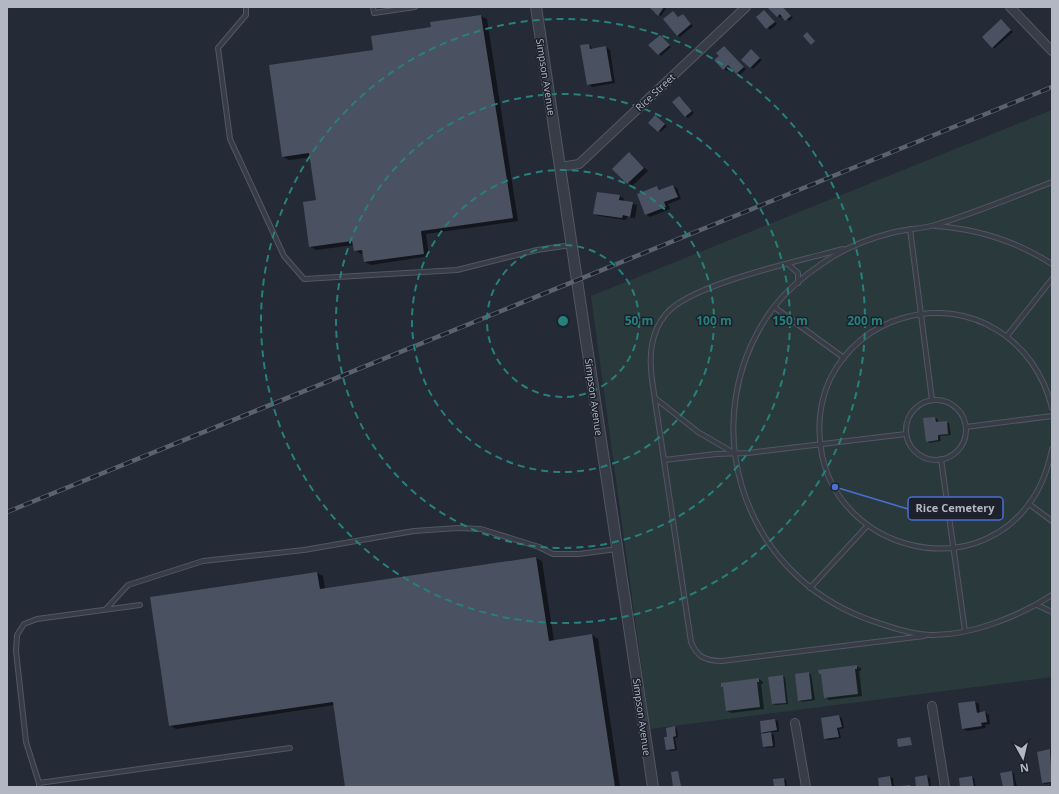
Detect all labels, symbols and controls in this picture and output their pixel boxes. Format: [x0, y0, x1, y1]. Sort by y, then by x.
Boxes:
street label: Simpson Avenue [533, 38, 559, 117]
street label: Rice Street [632, 70, 678, 114]
text: 50 m [625, 312, 653, 329]
text: 100 m [696, 312, 732, 329]
text: 150 m [772, 312, 808, 329]
text: 200 m [847, 312, 883, 329]
centre of rings [556, 314, 570, 328]
street label: Simpson Avenue [582, 358, 606, 437]
callout: Rice Cemetery [908, 497, 1003, 520]
text: Rice Cemetery [916, 500, 995, 515]
street label: Simpson Avenue [630, 678, 654, 757]
north arrow [1003, 738, 1043, 778]
text: N [1019, 760, 1030, 776]

